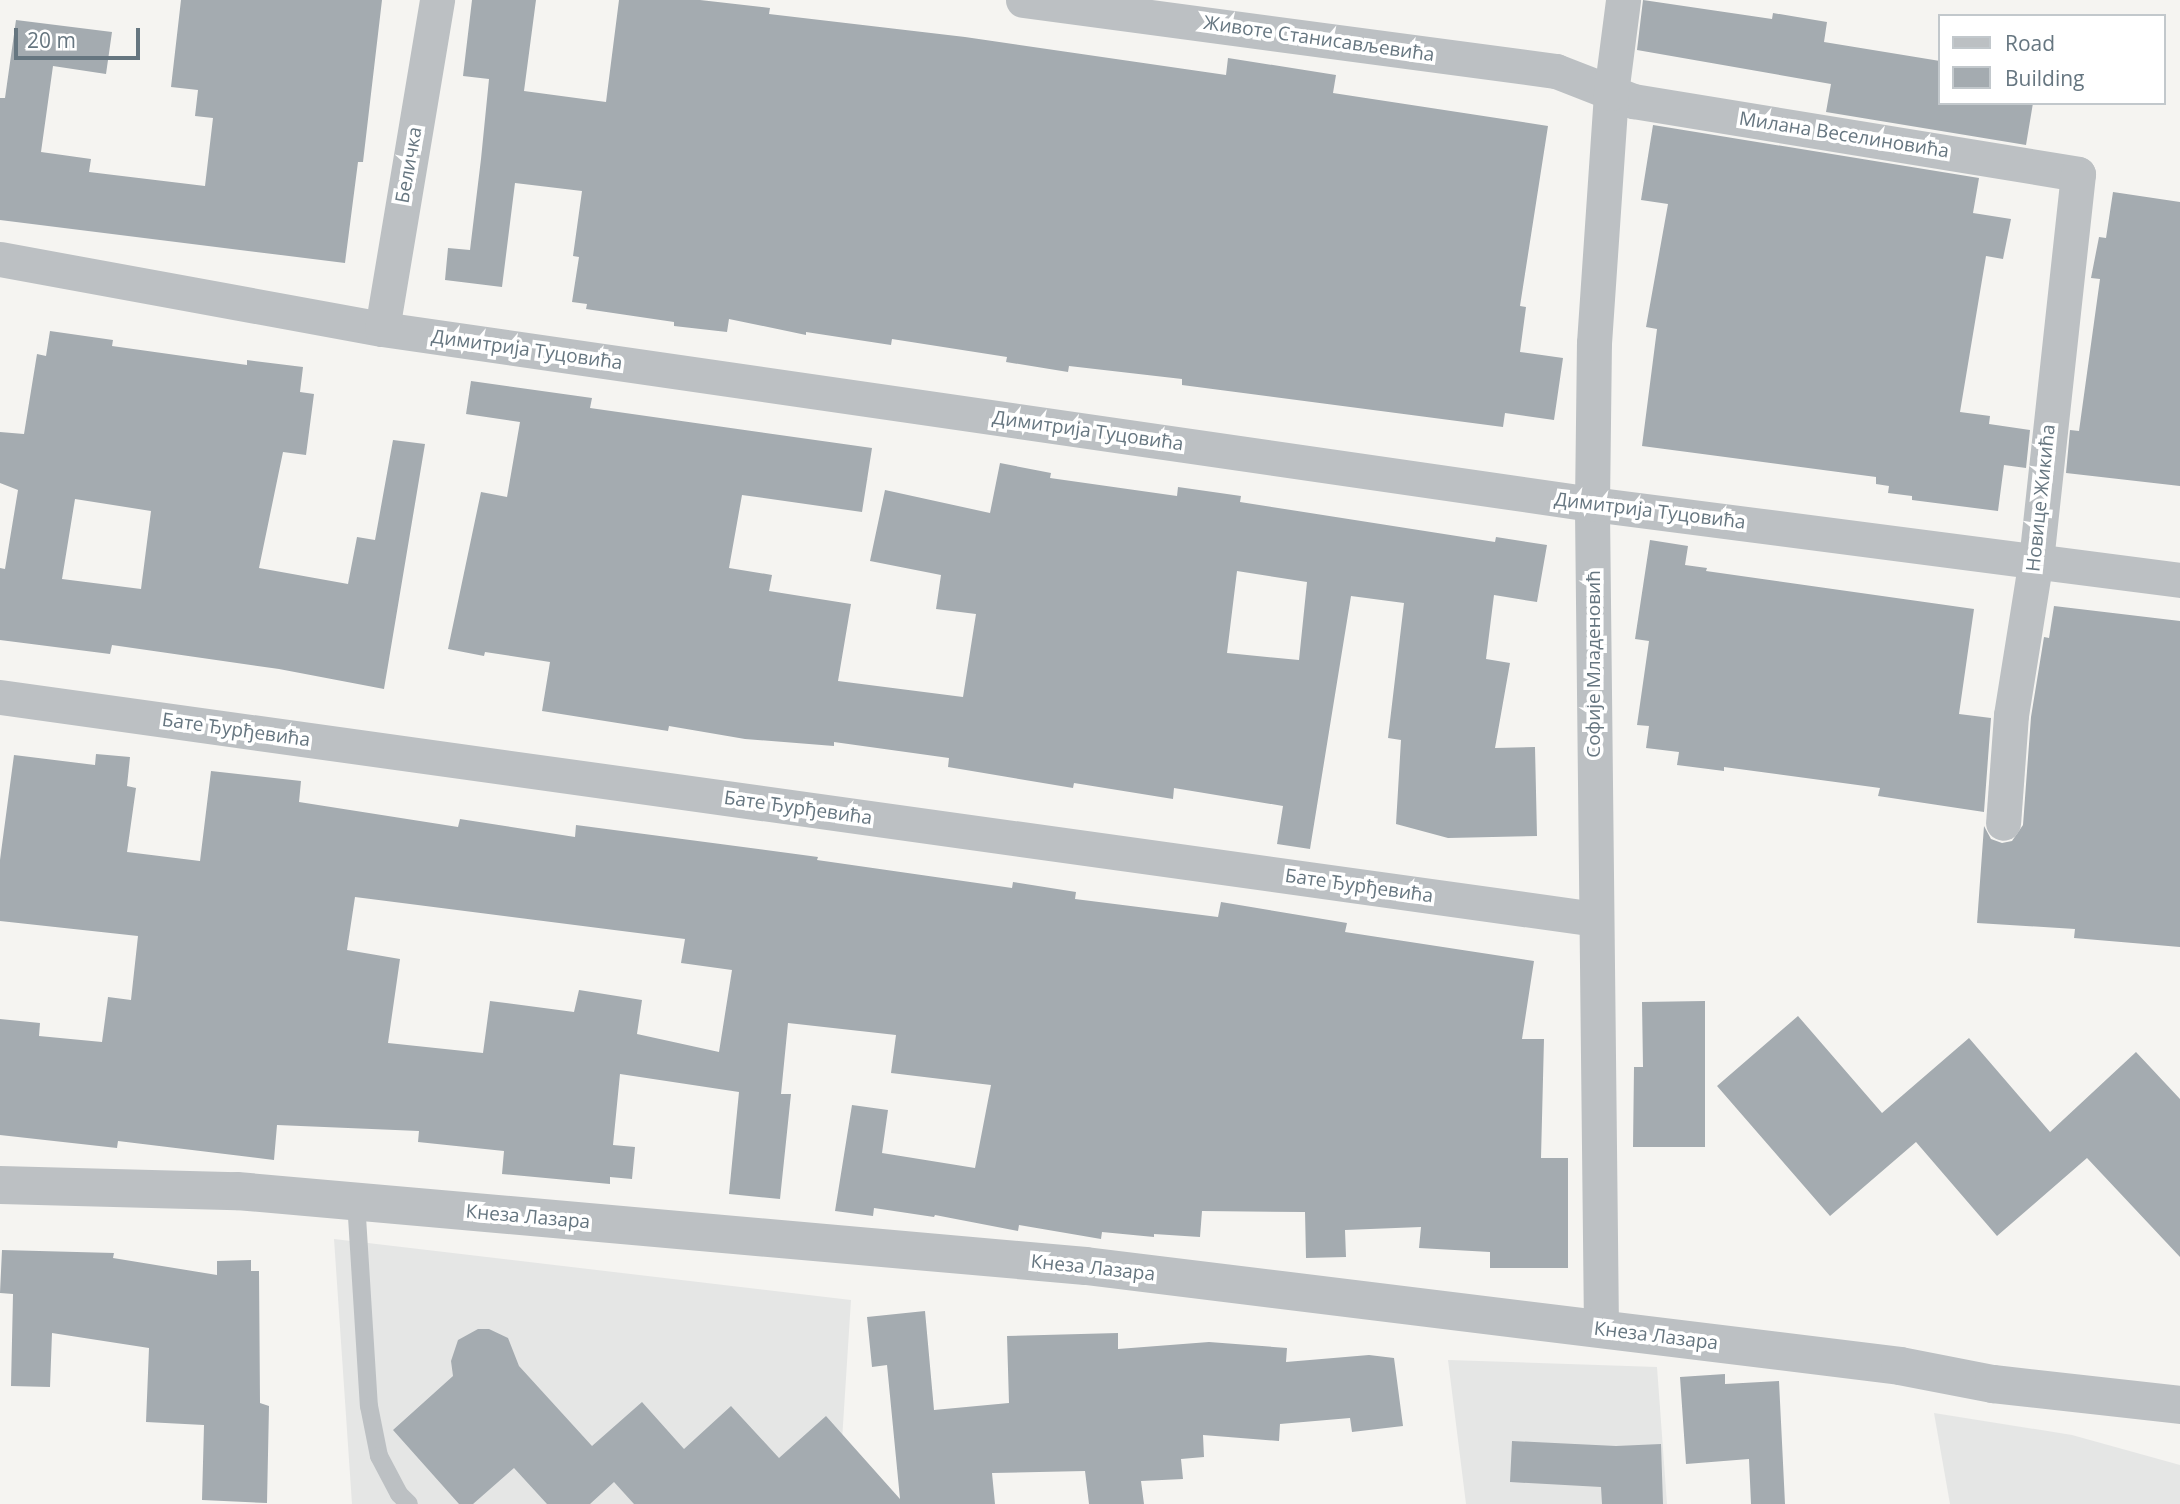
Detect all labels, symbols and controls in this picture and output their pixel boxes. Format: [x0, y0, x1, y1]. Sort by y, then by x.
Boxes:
street label: Животе Станисављевића [1202, 12, 1436, 66]
scale bar [18, 14, 144, 58]
legend [1938, 14, 2166, 105]
text: 20 m [27, 26, 76, 54]
text: Road [2005, 29, 2055, 57]
text: Building [2005, 64, 2084, 92]
street label: Милана Веселиновића [1737, 107, 1951, 163]
street label: Беличка [391, 125, 427, 205]
street label: Димитрија Туцовића [430, 325, 624, 375]
street label: Димитрија Туцовића [991, 406, 1185, 456]
street label: Новице Жикића [2022, 423, 2060, 573]
street label: Димитрија Туцовића [1553, 488, 1747, 534]
street label: Софије Младеновић [1583, 570, 1605, 758]
street label: Бате Ђурђевића [160, 708, 312, 752]
street label: Бате Ђурђевића [722, 786, 874, 830]
street label: Бате Ђурђевића [1283, 864, 1435, 908]
street label: Кнеза Лазара [465, 1200, 591, 1234]
street label: Кнеза Лазара [1030, 1250, 1156, 1286]
street label: Кнеза Лазара [1593, 1317, 1719, 1355]

